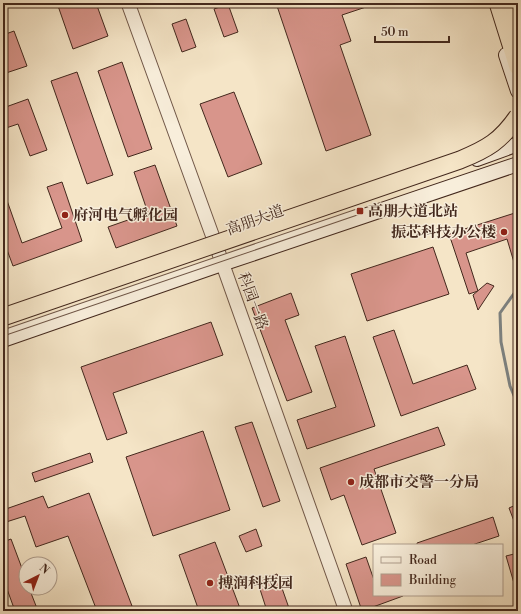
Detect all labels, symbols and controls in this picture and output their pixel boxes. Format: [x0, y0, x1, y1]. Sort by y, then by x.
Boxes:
scale bar [375, 18, 449, 44]
text: 50 m [381, 25, 409, 40]
street label: 高朋大道 [224, 201, 287, 240]
place label: 高朋大道北站 [368, 202, 458, 221]
place label: 府河电气孵化园 [73, 206, 178, 225]
marker: 高朋大道北站 [355, 206, 365, 216]
marker: 府河电气孵化园 [60, 210, 70, 220]
place label: 振芯科技办公楼 [391, 223, 496, 242]
marker: 振芯科技办公楼 [499, 227, 509, 237]
street label: 科园一路 [233, 270, 272, 333]
place label: 成都市交警一分局 [359, 473, 479, 492]
marker: 成都市交警一分局 [346, 477, 356, 487]
legend [373, 544, 503, 596]
text: Road [409, 553, 437, 568]
north arrow [18, 556, 58, 596]
text: N [36, 561, 52, 578]
text: Building [408, 573, 457, 588]
place label: 搏润科技园 [218, 574, 293, 593]
marker: 搏润科技园 [205, 578, 215, 588]

